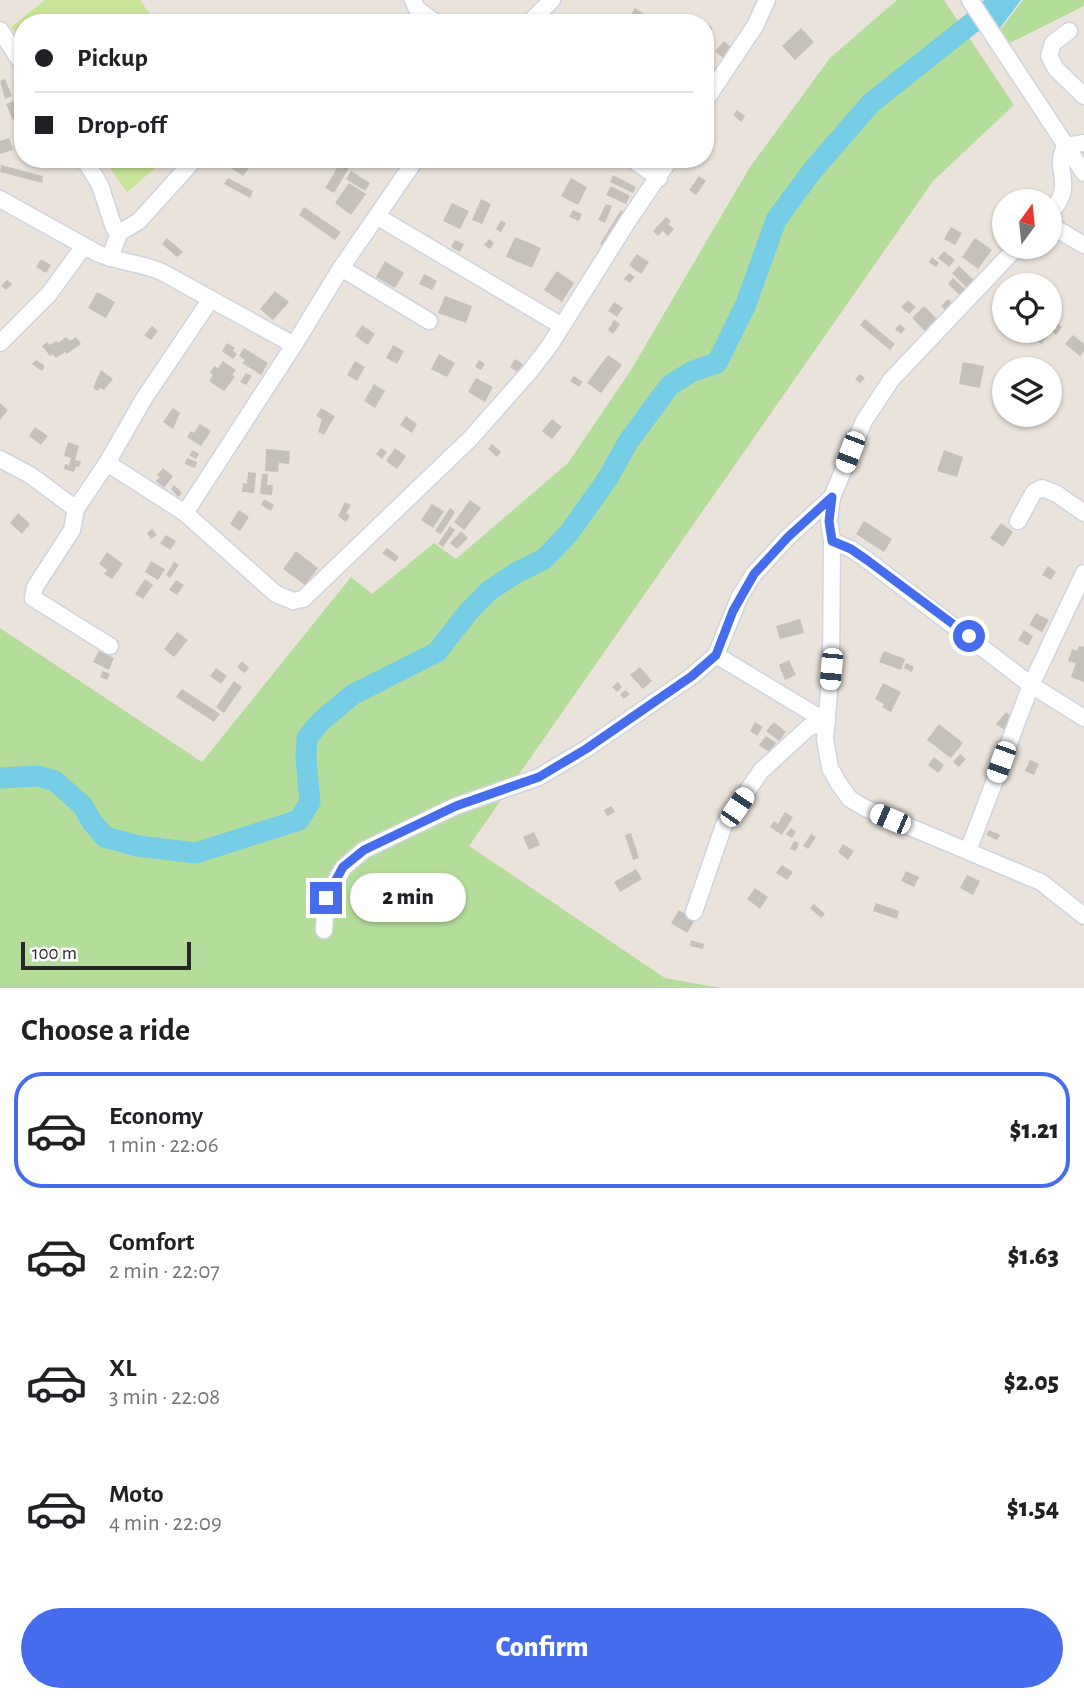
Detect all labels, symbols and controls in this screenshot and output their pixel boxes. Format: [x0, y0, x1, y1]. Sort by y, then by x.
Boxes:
text: Pickup [77, 45, 148, 71]
text: Drop-off [77, 112, 166, 138]
north arrow [992, 189, 1062, 259]
map controls [992, 189, 1062, 427]
button: locate [992, 273, 1062, 343]
button: layers [992, 357, 1062, 427]
car [833, 429, 868, 475]
route start [953, 620, 985, 652]
car [819, 647, 844, 691]
car [984, 739, 1019, 785]
car [717, 784, 758, 830]
car [867, 801, 914, 837]
callout: 2 min [350, 874, 466, 922]
route end [310, 882, 342, 914]
text: 2 min [382, 886, 434, 909]
scale bar [21, 939, 191, 971]
text: 100 m [32, 944, 77, 963]
text: Choose a ride [21, 1014, 190, 1046]
icon: car [25, 1099, 88, 1162]
text: Economy [109, 1103, 203, 1129]
text: $1.21 [1010, 1117, 1059, 1143]
text: 1 min · 22:06 [109, 1134, 219, 1157]
icon: car [25, 1225, 88, 1288]
text: Comfort [109, 1229, 194, 1255]
text: $1.63 [1007, 1243, 1059, 1269]
text: 2 min · 22:07 [109, 1260, 220, 1283]
icon: car [25, 1351, 88, 1414]
text: XL [109, 1355, 136, 1381]
text: $2.05 [1004, 1369, 1059, 1395]
text: 3 min · 22:08 [109, 1386, 220, 1409]
icon: car [25, 1477, 88, 1540]
text: Moto [109, 1481, 164, 1507]
text: $1.54 [1007, 1495, 1059, 1521]
text: 4 min · 22:09 [109, 1512, 222, 1535]
button: Confirm [21, 1608, 1063, 1688]

